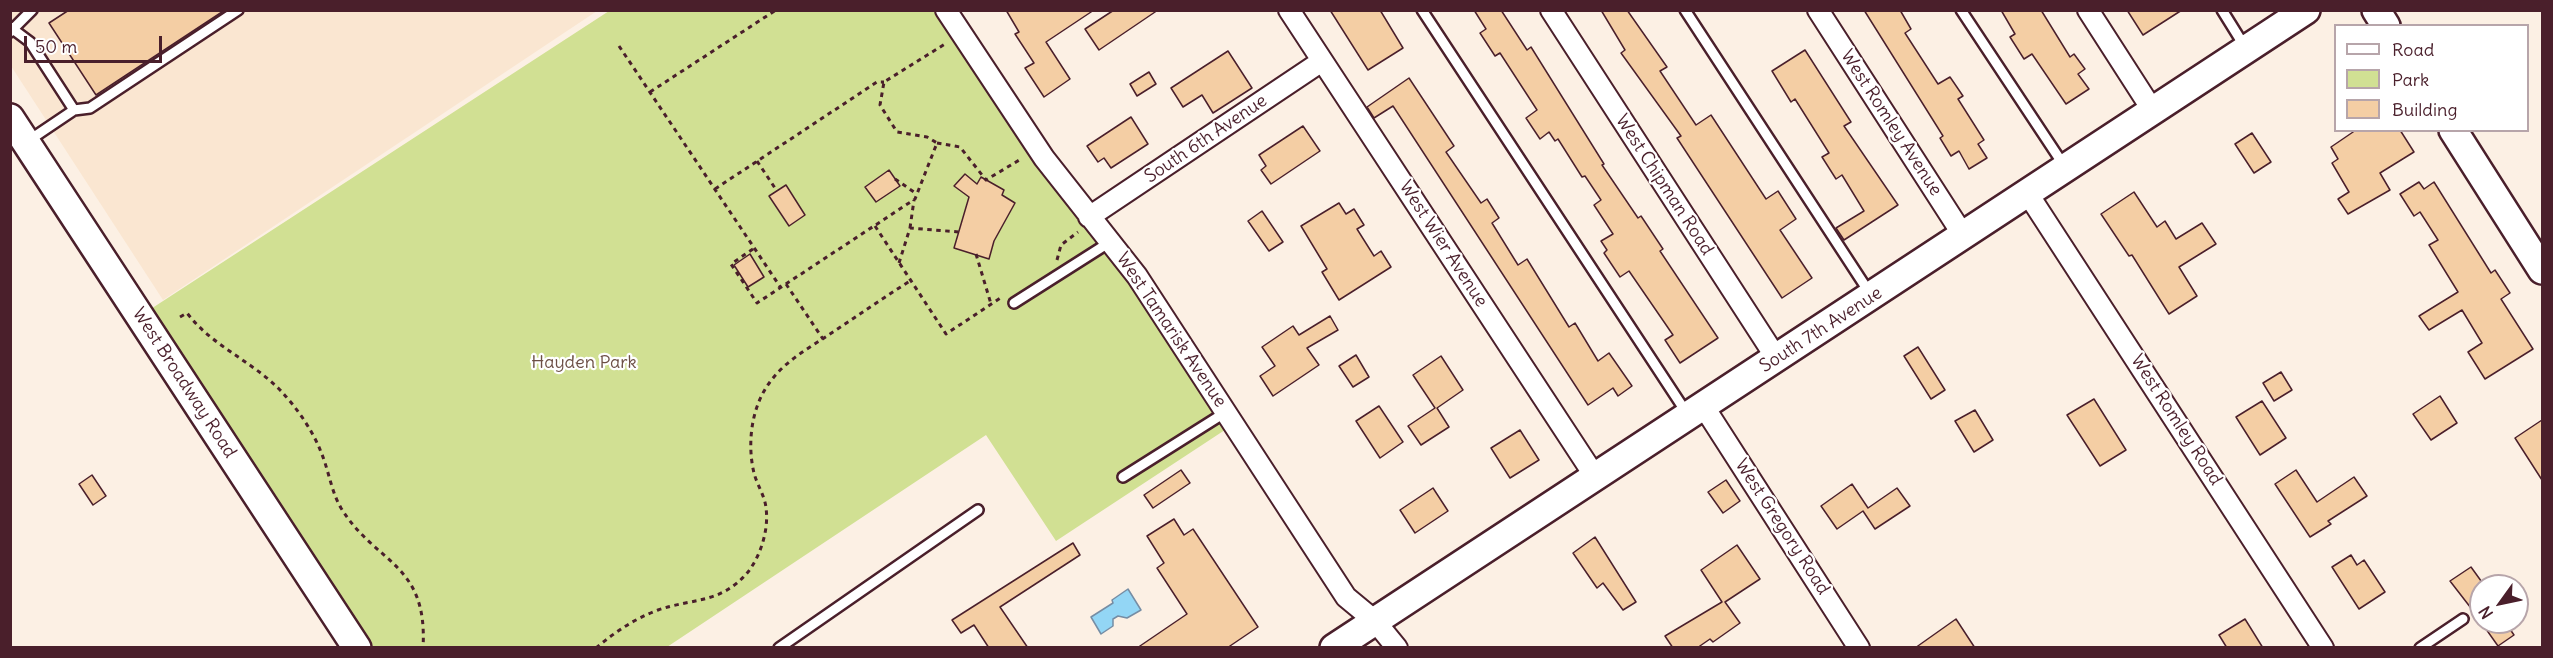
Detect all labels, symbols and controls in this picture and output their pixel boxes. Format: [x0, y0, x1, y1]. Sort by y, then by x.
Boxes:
scale bar [27, 24, 165, 62]
legend [2334, 24, 2529, 132]
text: 50 m [35, 35, 77, 58]
text: Road [2392, 38, 2434, 61]
street label: West Romley Avenue [1836, 46, 1946, 200]
text: Park [2392, 68, 2429, 91]
street label: South 6th Avenue [1141, 90, 1271, 188]
text: Building [2392, 98, 2457, 121]
street label: West Chipman Road [1610, 111, 1718, 259]
street label: West Wier Avenue [1394, 177, 1492, 311]
street label: West Tamarisk Avenue [1111, 249, 1231, 411]
street label: South 7th Avenue [1756, 282, 1886, 378]
street label: West Broadway Road [127, 304, 241, 462]
street label: West Romley Road [2126, 351, 2226, 489]
park label: Hayden Park [531, 352, 637, 374]
street label: West Gregory Road [1730, 455, 1834, 599]
north arrow [2469, 574, 2529, 634]
text: N [2474, 603, 2497, 623]

